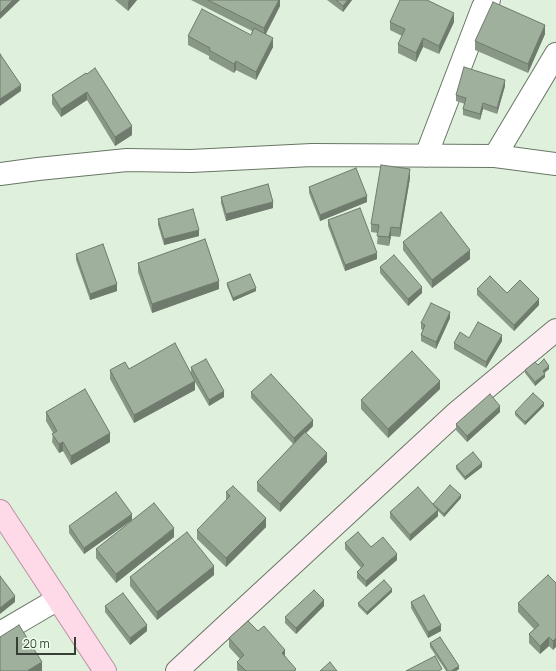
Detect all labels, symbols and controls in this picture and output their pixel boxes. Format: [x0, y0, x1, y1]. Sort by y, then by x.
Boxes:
scale bar [18, 629, 78, 655]
text: 20 m [23, 635, 50, 652]

